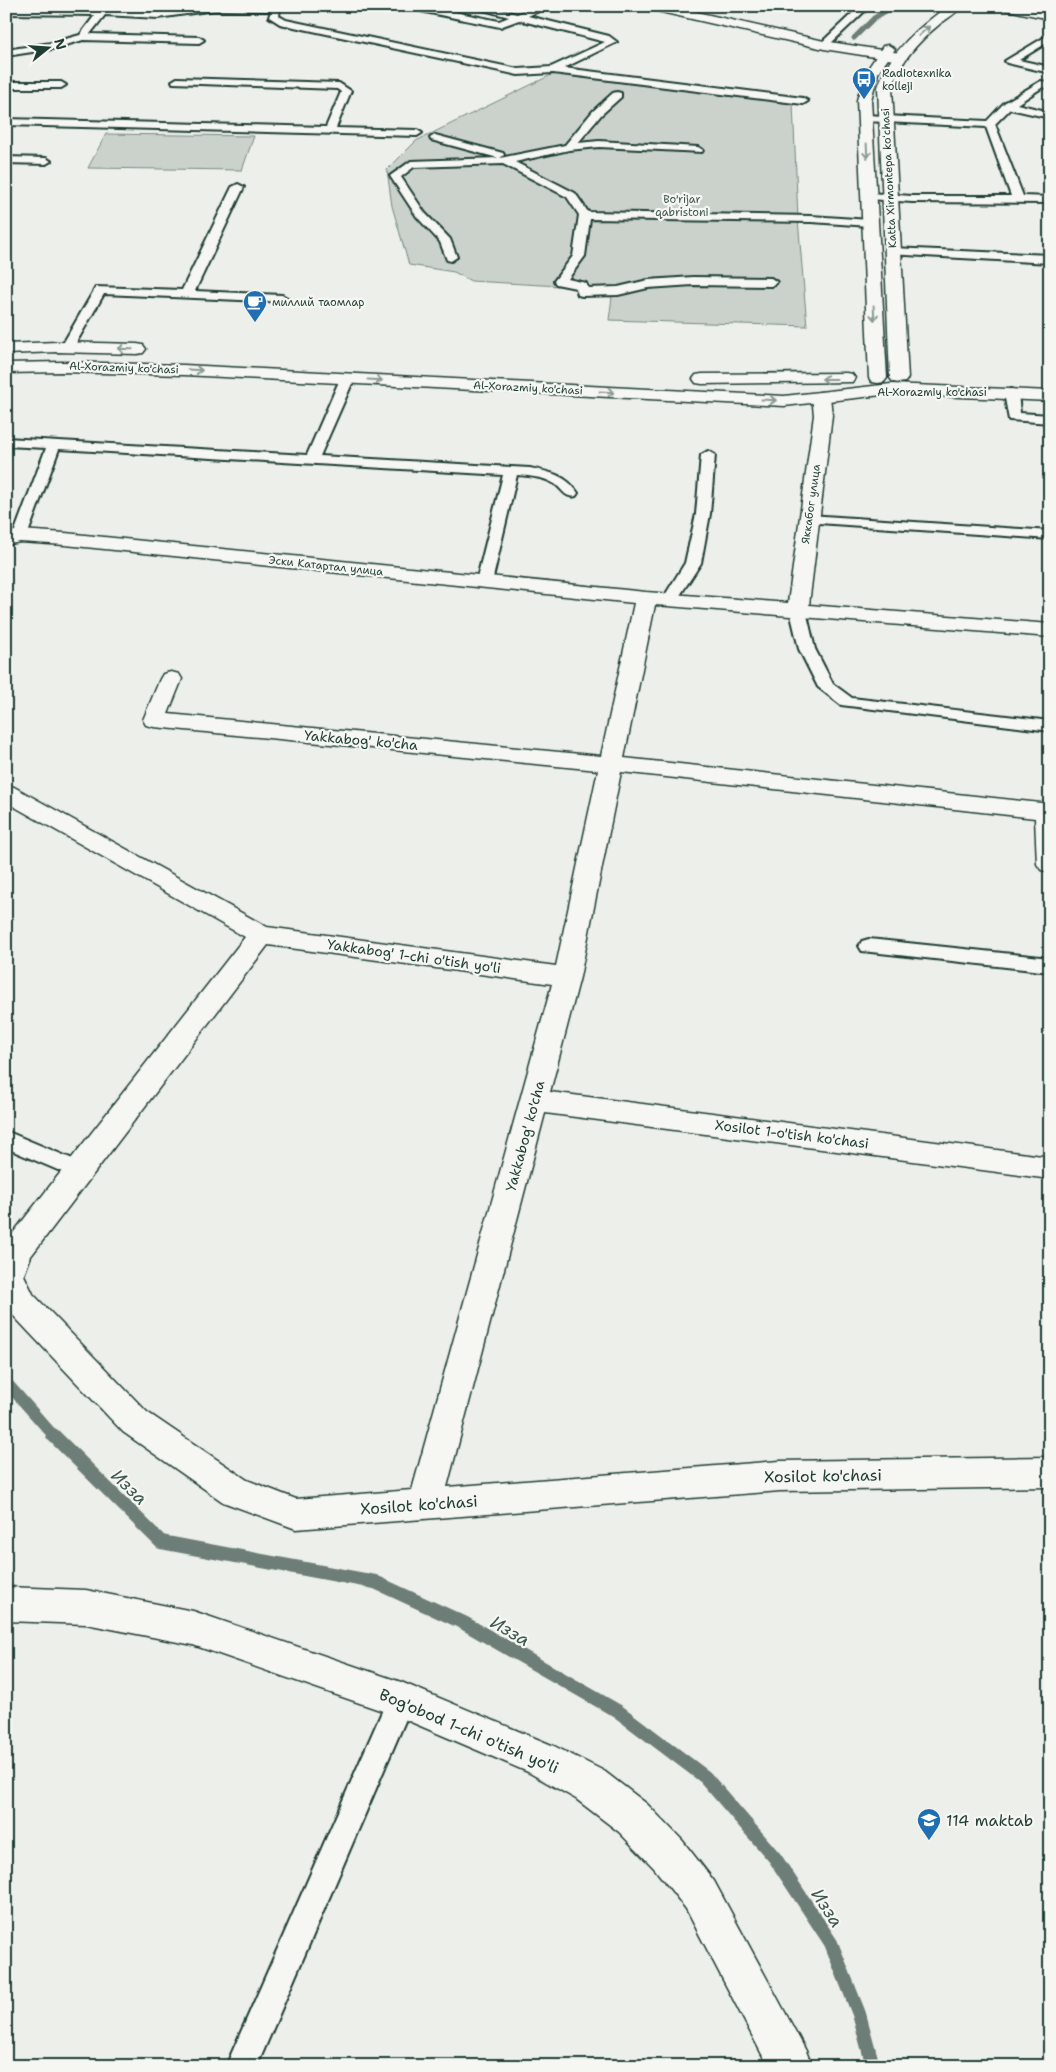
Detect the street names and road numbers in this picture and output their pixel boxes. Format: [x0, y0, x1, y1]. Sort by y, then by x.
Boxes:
street label: Katta Xirmontepa koʻchasi [878, 108, 900, 248]
street label: Al-Xorazmiy ko'chasi [69, 359, 179, 377]
street label: Al-Xorazmiy ko'chasi [473, 378, 583, 398]
street label: Al-Xorazmiy ko'chasi [877, 385, 987, 400]
street label: Яккабог улица [798, 463, 824, 545]
street label: Эски Катартал улица [268, 553, 384, 579]
street label: Yakkabog' ko'cha [303, 726, 419, 754]
street label: Yakkabog' 1-chi o'tish yo'li [326, 935, 502, 977]
street label: Yakkabog' ko'cha [502, 1078, 549, 1193]
street label: Xosilot 1-o'tish ko'chasi [714, 1116, 870, 1152]
street label: Xosilot ko'chasi [764, 1464, 882, 1488]
street label: Xosilot ko'chasi [360, 1490, 478, 1520]
street label: Bog'obod 1-chi o'tish yo'li [376, 1684, 562, 1778]

